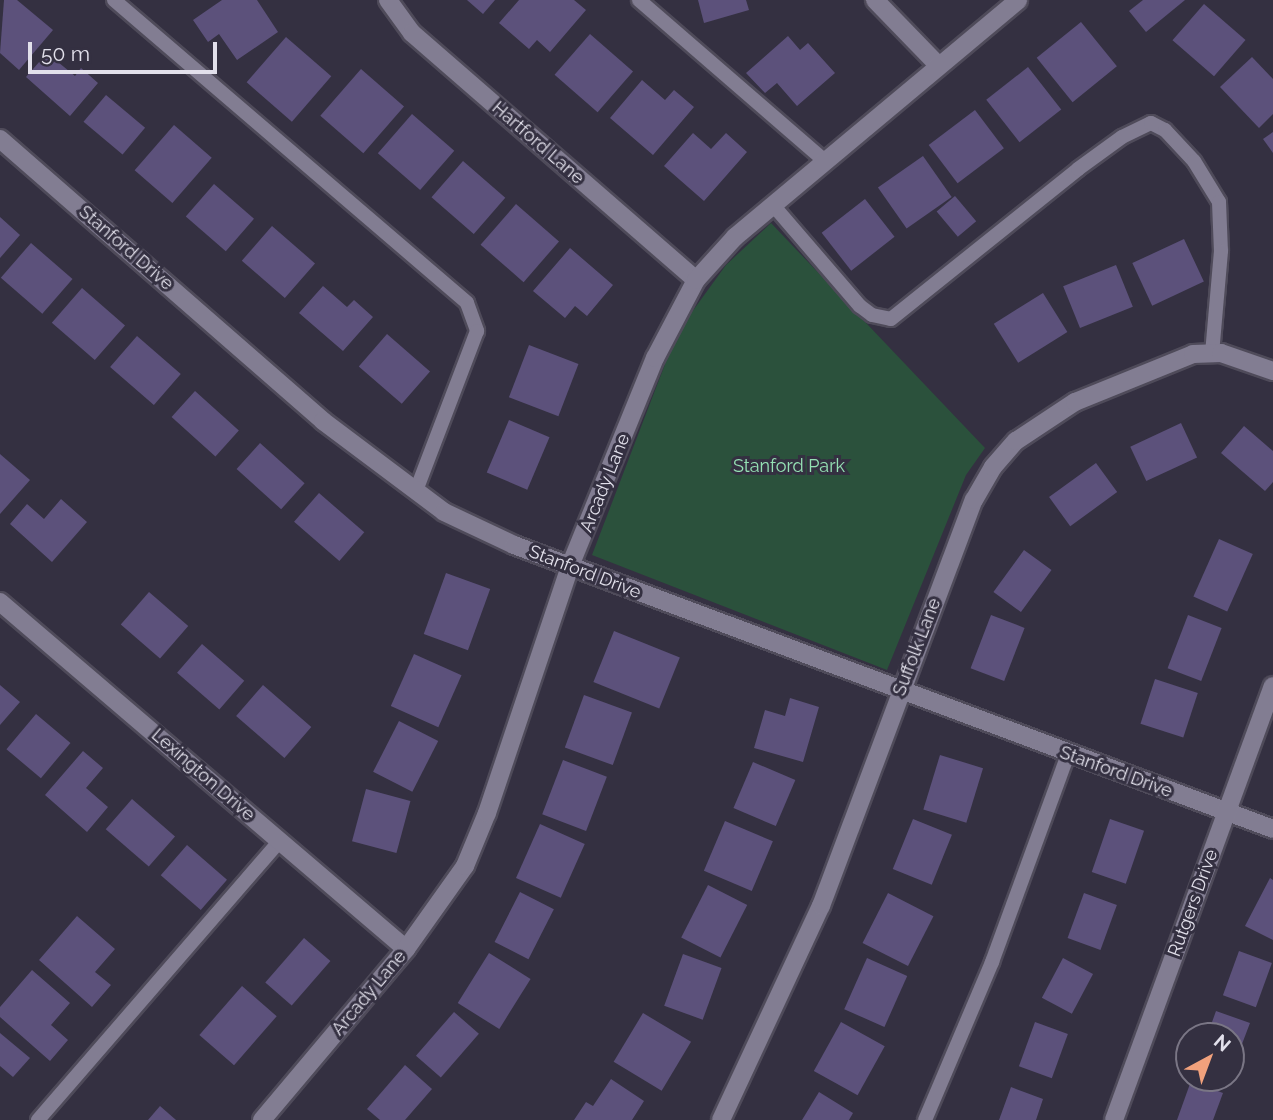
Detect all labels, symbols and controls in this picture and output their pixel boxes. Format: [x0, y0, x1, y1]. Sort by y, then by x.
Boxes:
scale bar [32, 28, 220, 72]
text: 50 m [41, 41, 90, 66]
street label: Hartford Lane [488, 97, 588, 189]
street label: Stanford Drive [74, 201, 178, 295]
street label: Arcady Lane [575, 430, 635, 536]
park label: Stanford Park [733, 455, 845, 477]
street label: Stanford Drive [526, 541, 644, 603]
street label: Suffolk Lane [888, 595, 946, 699]
street label: Lexington Drive [147, 724, 259, 826]
street label: Stanford Drive [1057, 742, 1175, 802]
street label: Rutgers Drive [1164, 846, 1222, 960]
street label: Arcady Lane [327, 946, 411, 1040]
north arrow [1175, 1022, 1245, 1092]
text: N [1210, 1030, 1235, 1056]

